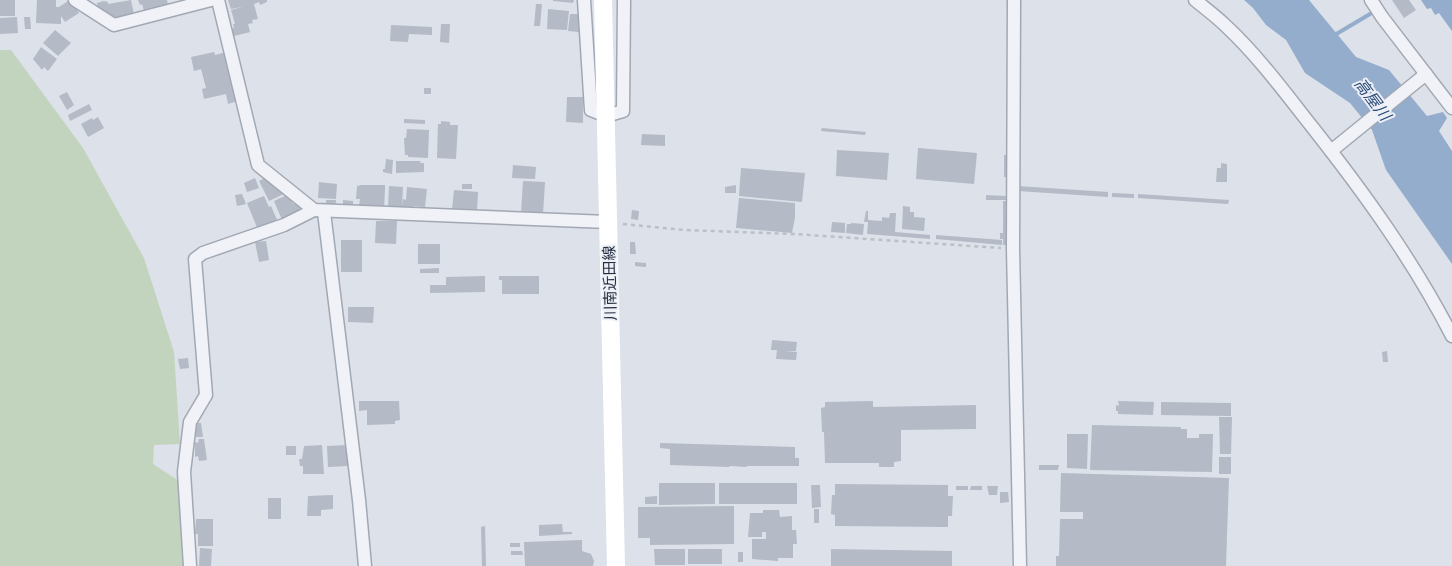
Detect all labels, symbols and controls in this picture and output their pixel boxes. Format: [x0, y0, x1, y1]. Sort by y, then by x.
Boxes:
water label: 高屋川 [1350, 73, 1397, 126]
street label: 川南近田線 [598, 245, 620, 321]

